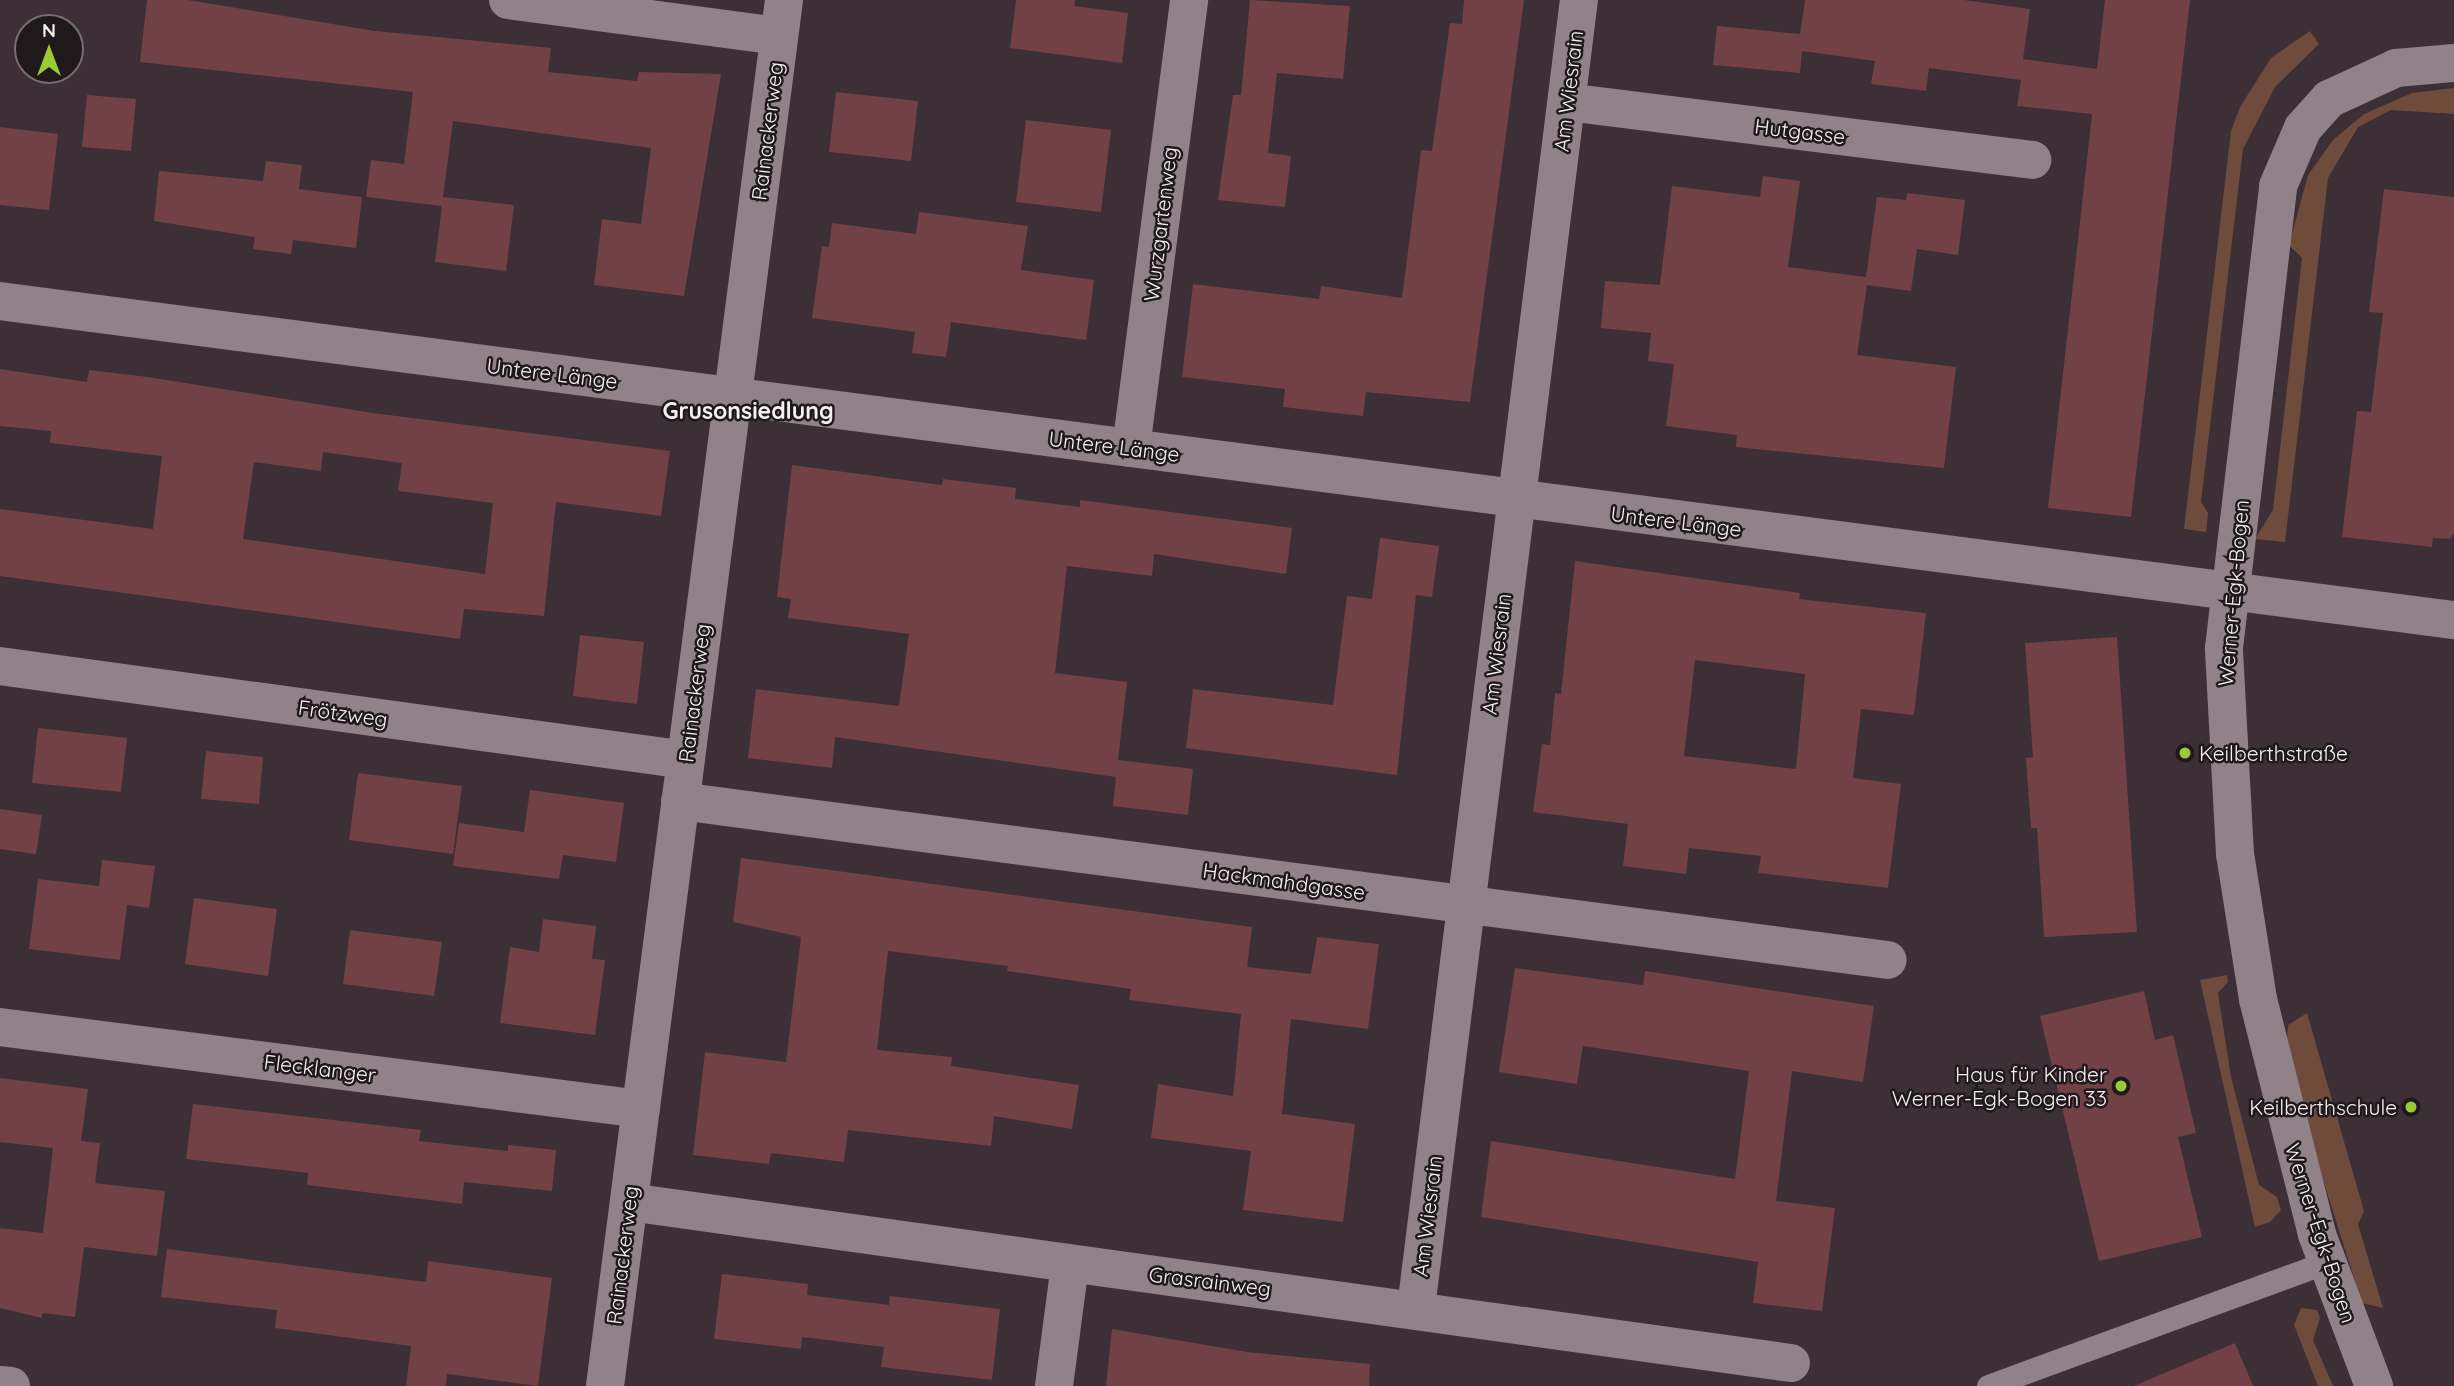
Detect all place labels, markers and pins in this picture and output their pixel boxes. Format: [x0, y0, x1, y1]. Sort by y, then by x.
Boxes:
place label: Keilberthstraße [2199, 740, 2348, 766]
marker: Keilberthstraße [2177, 745, 2193, 761]
place label: Haus für Kinder Werner-Egk-Bogen 33 [1892, 1061, 2107, 1111]
marker: Haus für Kinder Werner-Egk-Bogen 33 [2113, 1078, 2129, 1094]
place label: Keilberthschule [2249, 1094, 2397, 1120]
marker: Keilberthschule [2403, 1099, 2419, 1115]

